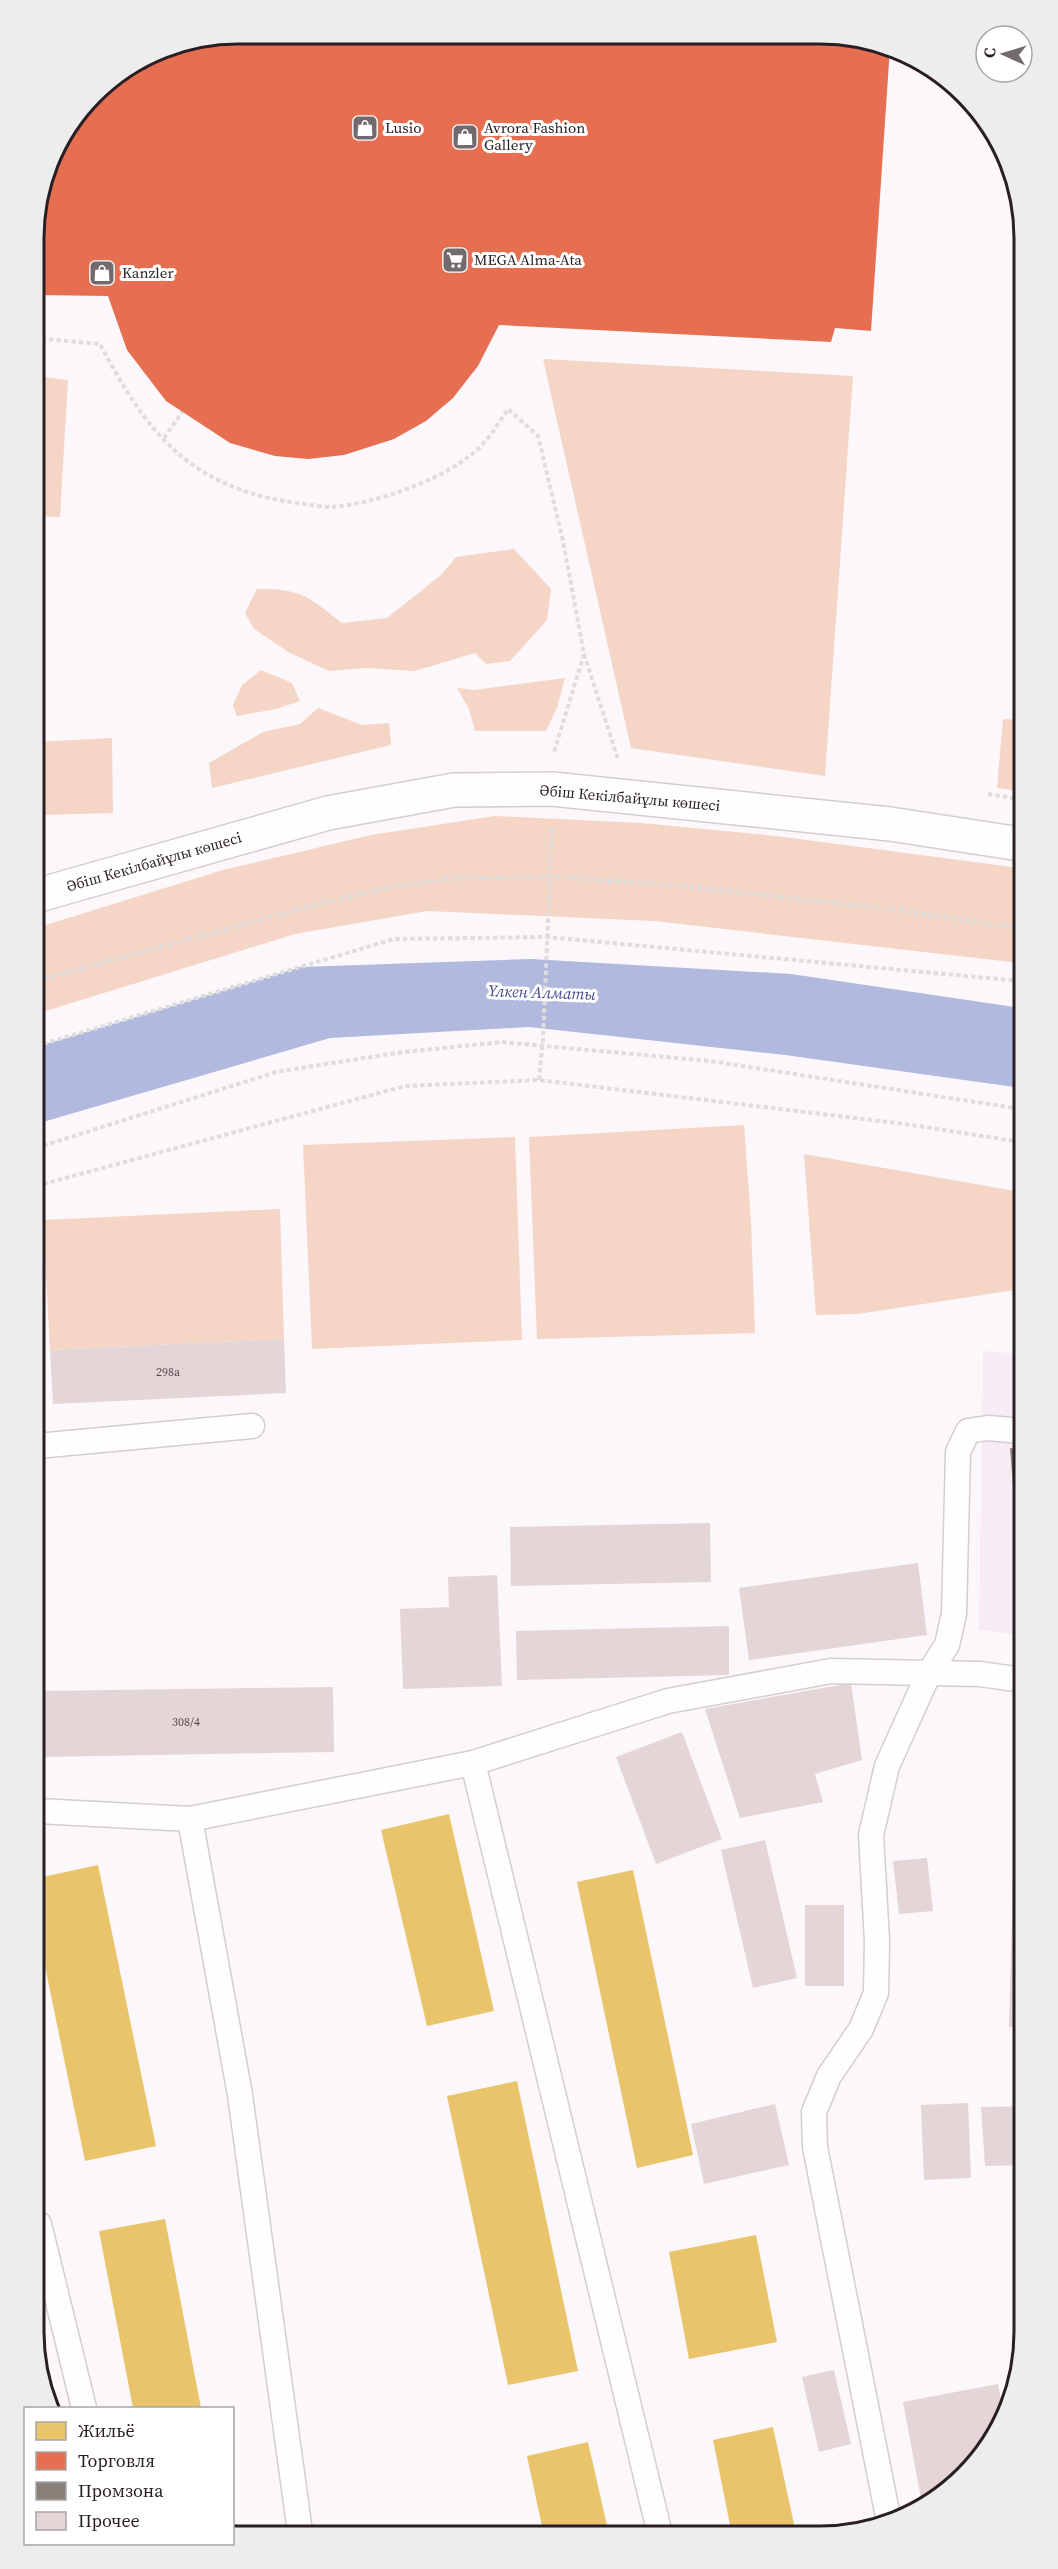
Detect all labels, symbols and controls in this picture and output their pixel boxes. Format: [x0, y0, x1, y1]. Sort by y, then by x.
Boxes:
north arrow [974, 24, 1034, 84]
text: С [978, 47, 1000, 59]
shop icon: Lusio [350, 113, 380, 143]
place label: Lusio [385, 117, 422, 138]
place label: Avrora Fashion Gallery [484, 117, 585, 155]
shop icon: Avrora Fashion Gallery [450, 122, 480, 152]
supermarket icon: MEGA Alma-Ata [440, 245, 470, 275]
place label: MEGA Alma-Ata [474, 249, 582, 270]
shop icon: Kanzler [87, 258, 117, 288]
place label: Kanzler [122, 262, 174, 283]
street label: Әбіш Кекілбайұлы көшесі [539, 779, 721, 816]
street label: Әбіш Кекілбайұлы көшесі [64, 826, 244, 897]
water label: Үлкен Алматы [488, 979, 597, 1005]
house number: 298а [156, 1364, 181, 1380]
house number: 308/4 [172, 1714, 200, 1730]
legend [24, 2407, 234, 2545]
text: Жильё [78, 2418, 135, 2443]
text: Торговля [78, 2448, 155, 2473]
text: Промзона [78, 2478, 164, 2503]
text: Прочее [78, 2508, 140, 2533]

